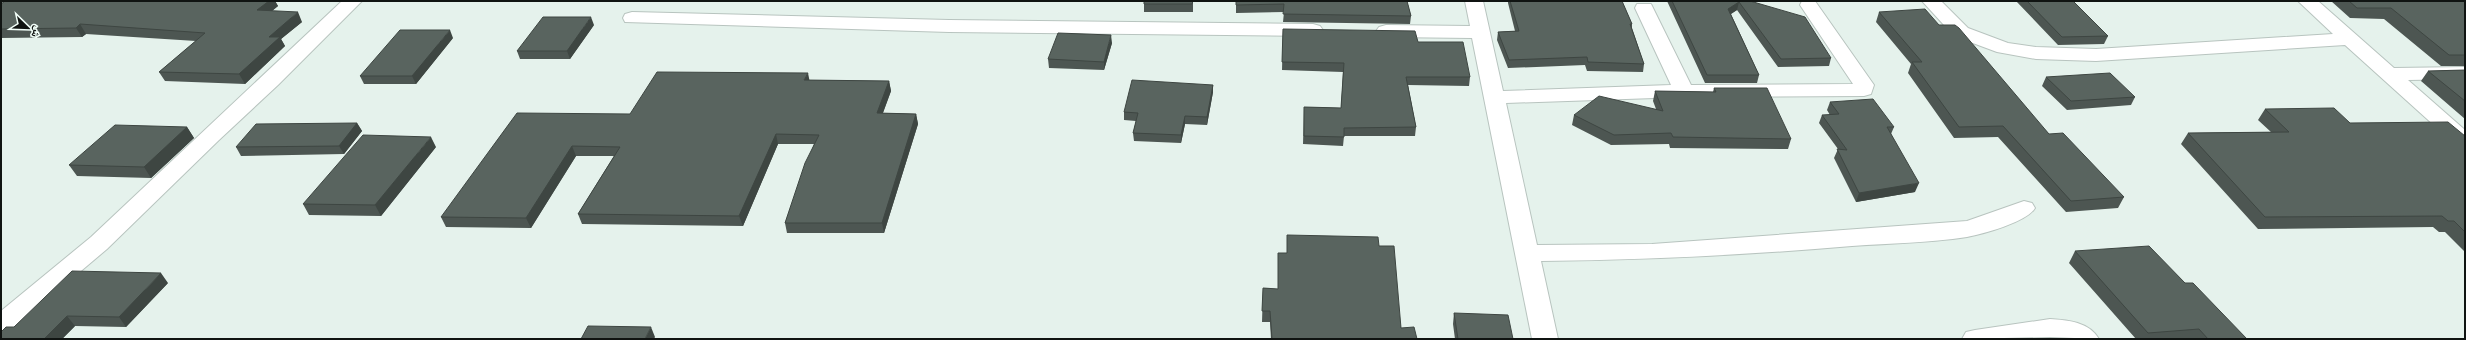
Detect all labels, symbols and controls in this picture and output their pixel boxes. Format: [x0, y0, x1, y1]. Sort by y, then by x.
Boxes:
north arrow [8, 8, 48, 48]
text: ش [27, 23, 46, 40]

